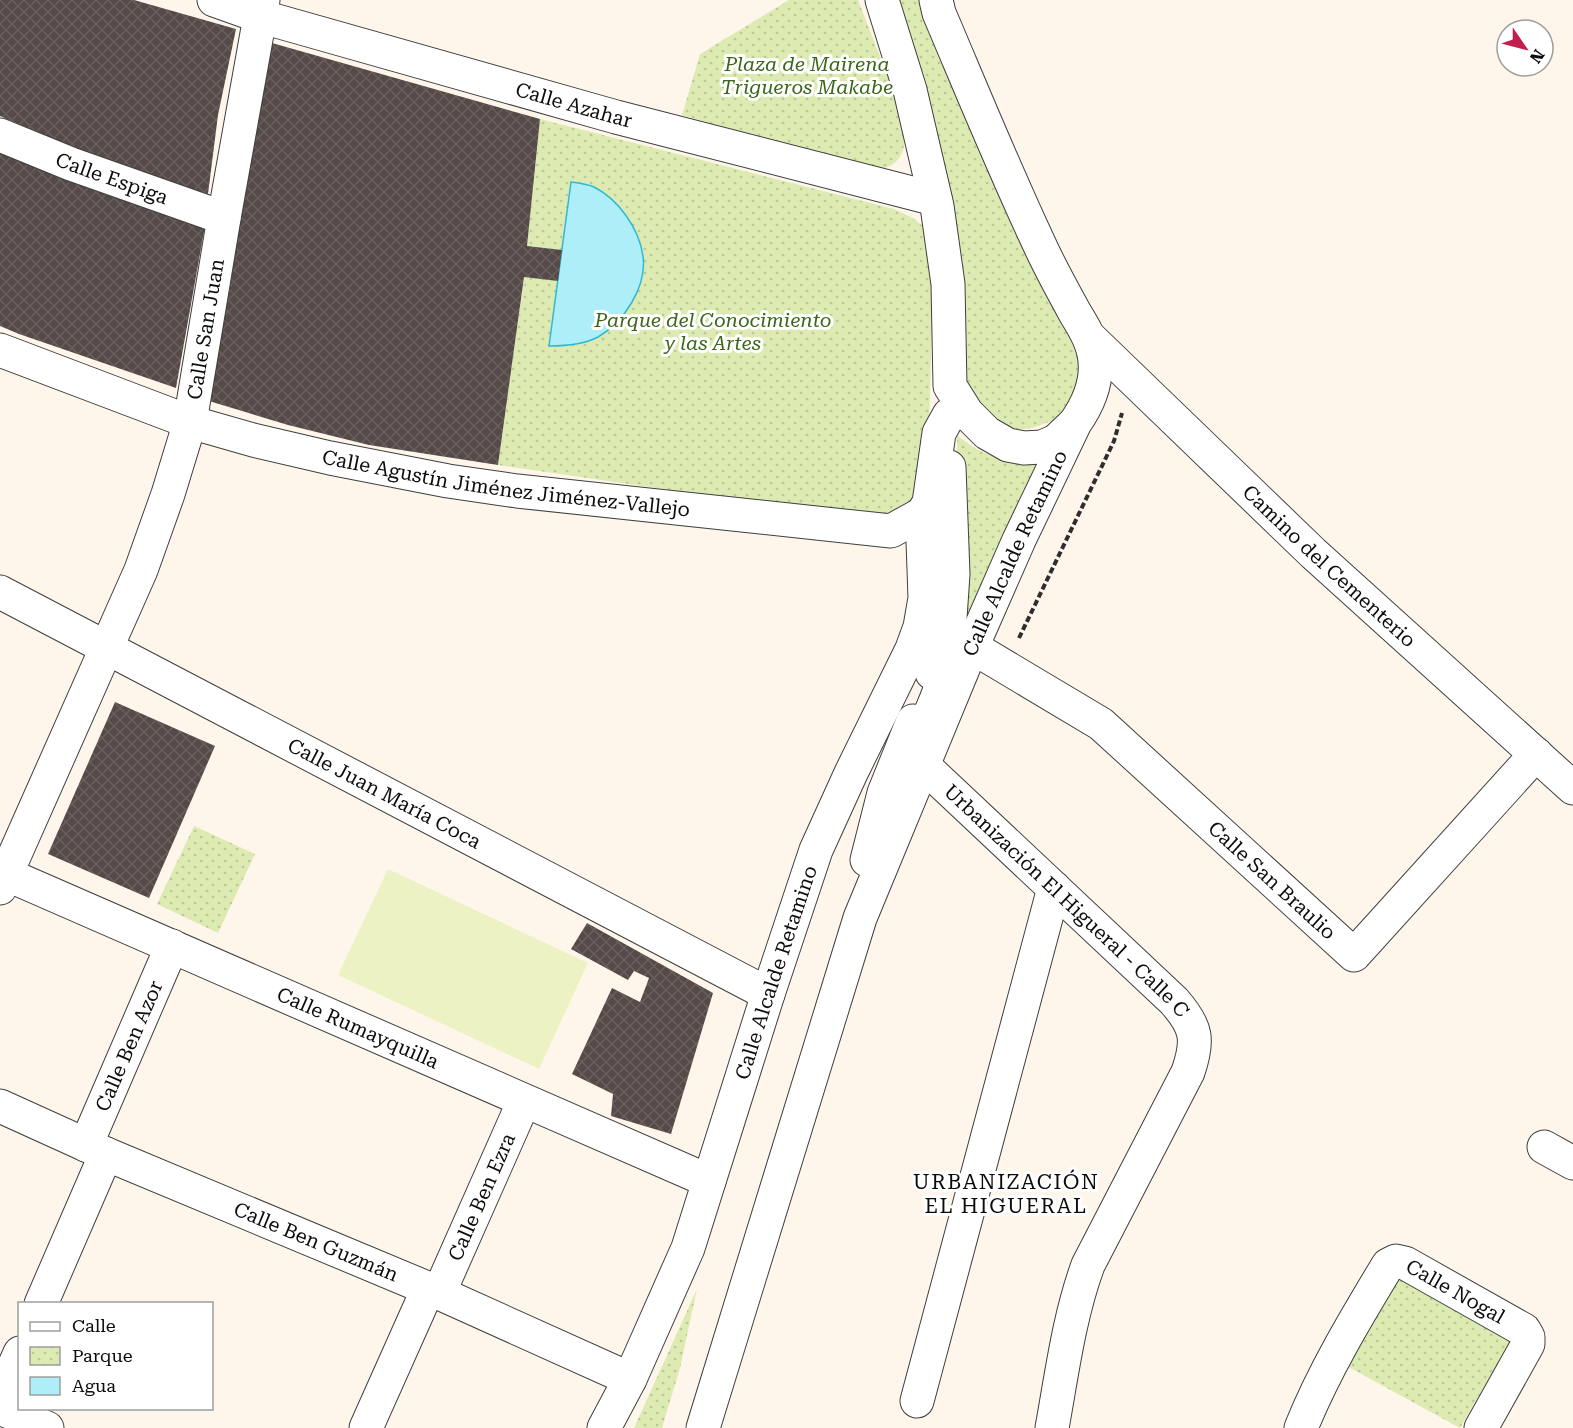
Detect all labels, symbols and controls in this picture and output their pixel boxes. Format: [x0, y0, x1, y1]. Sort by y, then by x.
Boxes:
north arrow [1495, 18, 1555, 78]
text: N [1526, 46, 1548, 67]
park label: Plaza de Mairena Trigueros Makabe [721, 52, 893, 99]
street label: Calle Azahar [513, 77, 635, 133]
street label: Calle Espiga [52, 147, 171, 209]
street label: Calle San Juan [182, 257, 229, 401]
park label: Parque del Conocimiento y las Artes [593, 308, 832, 355]
street label: Calle Agustín Jiménez Jiménez-Vallejo [320, 445, 691, 521]
street label: Calle Alcalde Retamino [958, 446, 1072, 660]
street label: Camino del Cementerio [1238, 480, 1421, 652]
street label: Calle Juan María Coca [284, 733, 485, 854]
street label: Urbanización El Higueral - Calle C [939, 779, 1195, 1022]
street label: Calle San Braulio [1203, 816, 1341, 945]
street label: Calle Alcalde Retamino [730, 862, 822, 1082]
street label: Calle Ben Azor [90, 977, 168, 1115]
street label: Calle Rumayquilla [273, 982, 443, 1074]
street label: Calle Ben Ezra [443, 1129, 520, 1265]
district label: URBANIZACIÓN EL HIGUERAL [913, 1169, 1099, 1218]
street label: Calle Ben Guzmán [230, 1197, 402, 1287]
street label: Calle Nogal [1402, 1254, 1509, 1329]
legend [18, 1302, 213, 1410]
text: Calle [72, 1315, 116, 1336]
text: Parque [72, 1345, 133, 1366]
text: Agua [72, 1375, 116, 1396]

